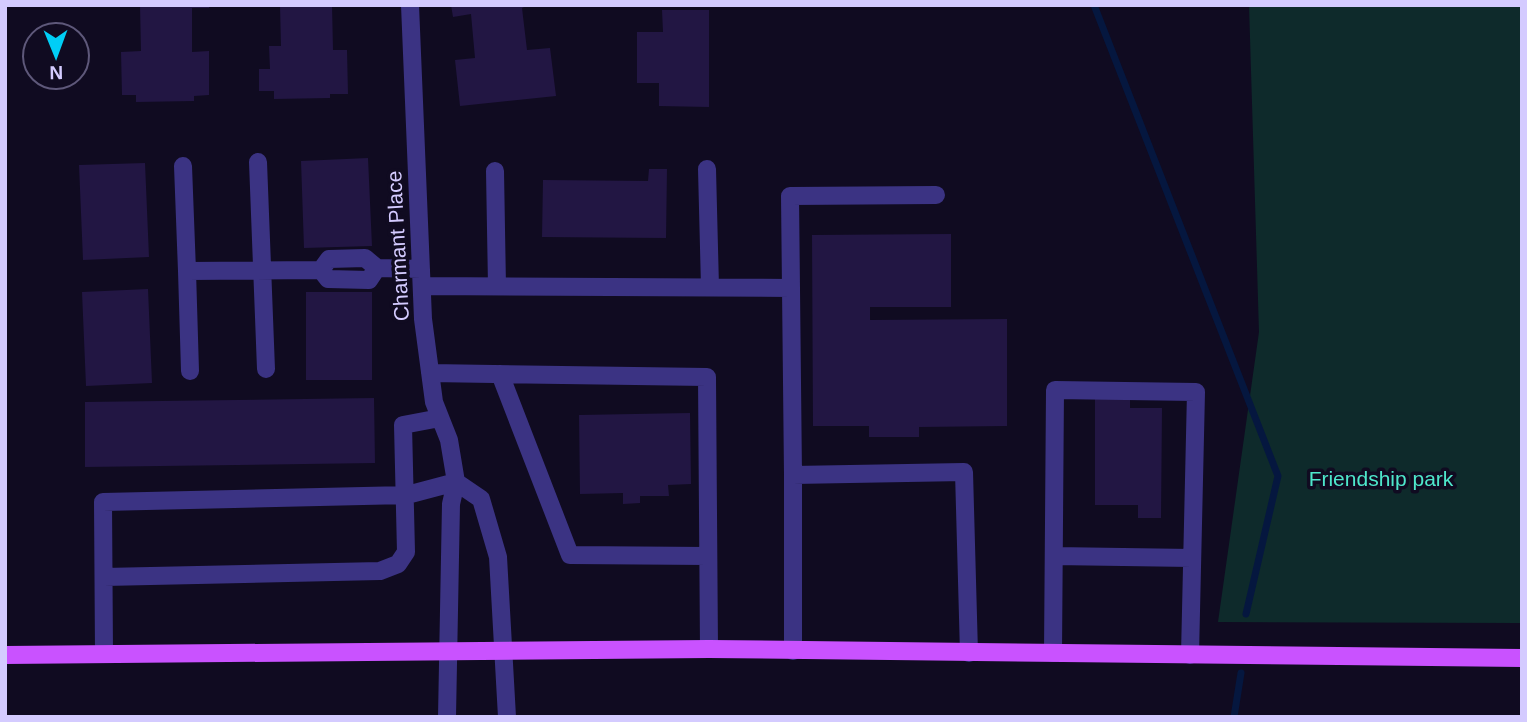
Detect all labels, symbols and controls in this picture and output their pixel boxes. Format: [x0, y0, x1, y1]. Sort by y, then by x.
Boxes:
north arrow [21, 21, 91, 91]
text: N [49, 62, 63, 83]
street label: Charmant Place [382, 170, 413, 322]
park label: Friendship park [1309, 467, 1454, 490]

